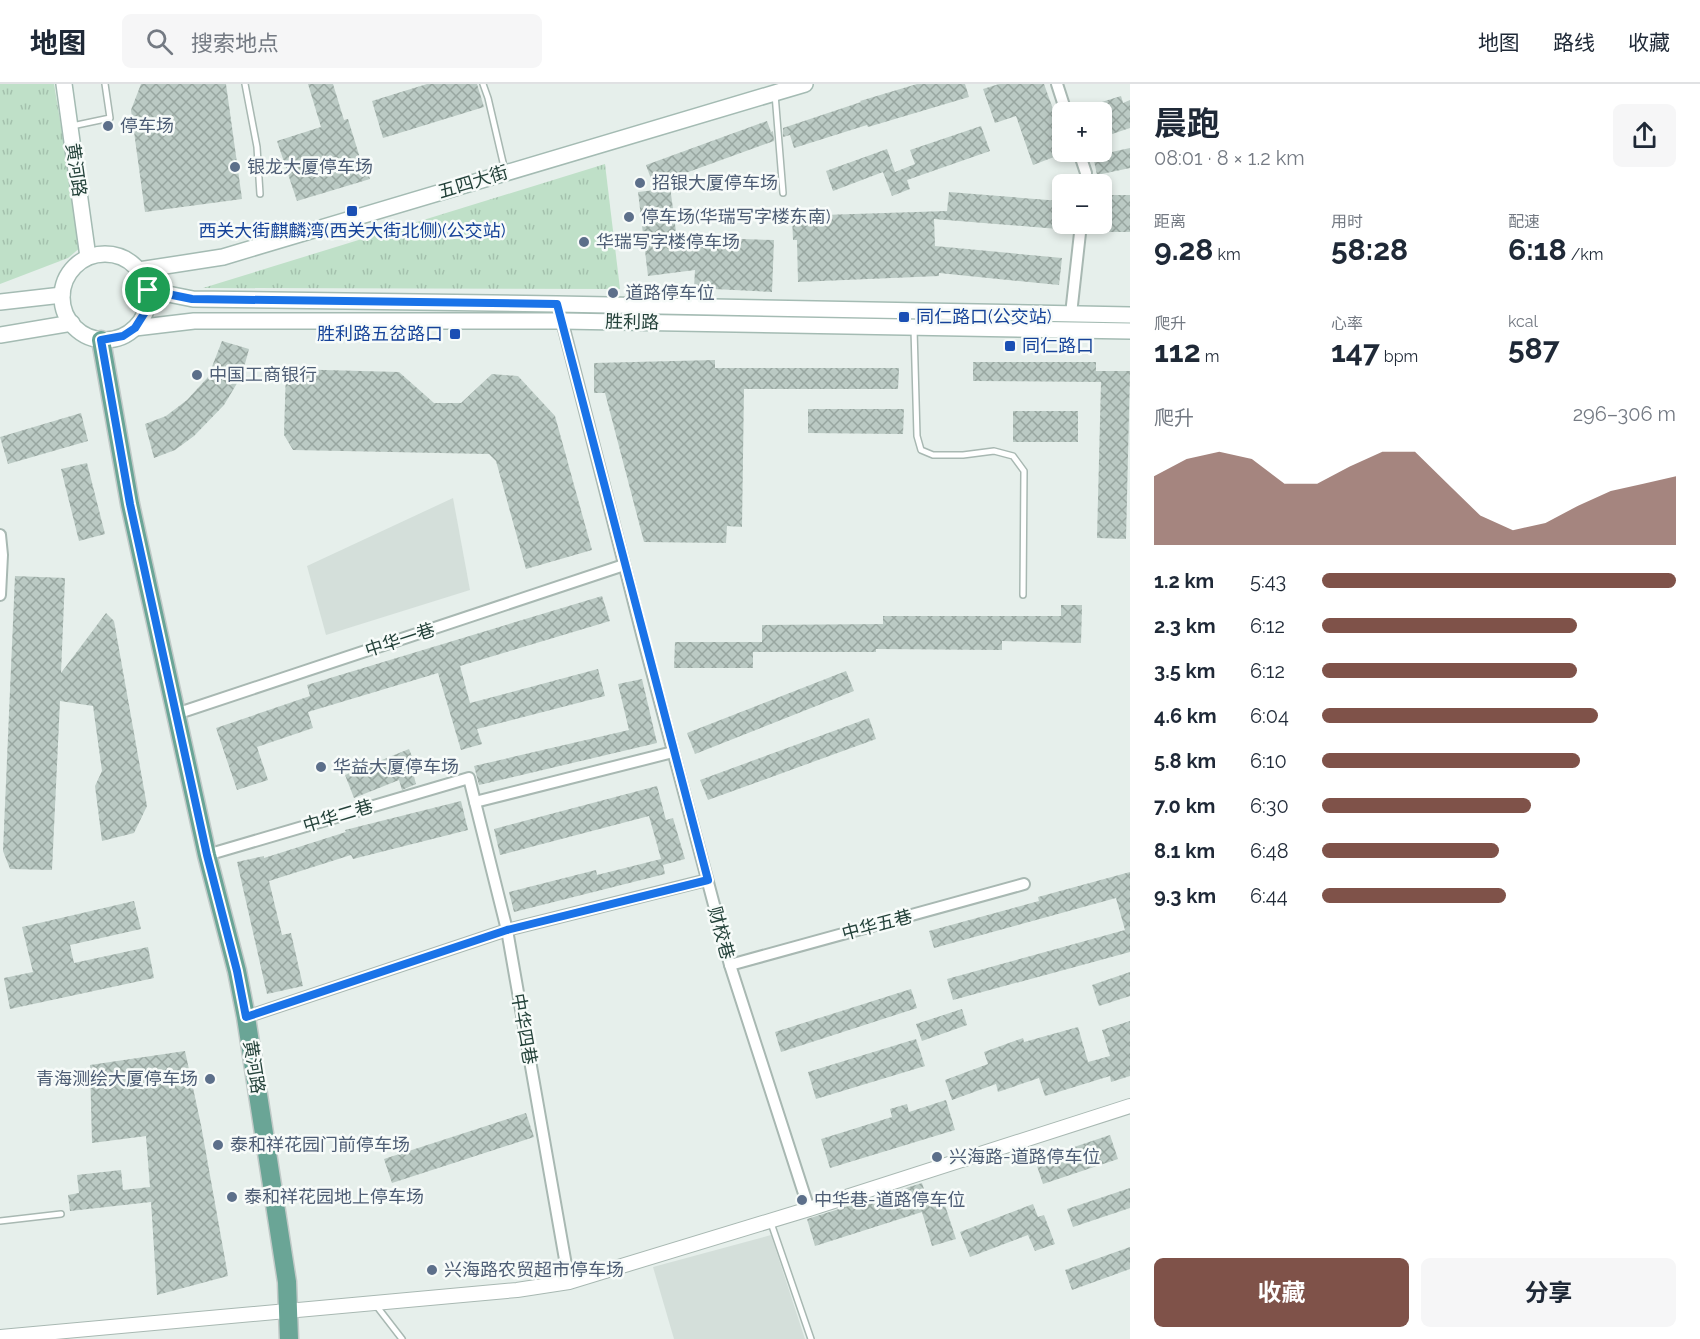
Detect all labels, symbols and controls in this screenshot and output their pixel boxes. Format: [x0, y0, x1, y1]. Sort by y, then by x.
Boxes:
search box [122, 14, 542, 68]
icon: search [143, 25, 176, 58]
text: 地图 [30, 27, 86, 60]
text: 搜索地点 [191, 30, 279, 56]
text: 地图 [1478, 30, 1520, 55]
text: 路线 [1553, 30, 1595, 55]
text: 收藏 [1628, 30, 1670, 55]
map controls [1052, 102, 1112, 234]
button: + [1052, 102, 1112, 162]
text: 晨跑 [1154, 104, 1220, 143]
button: share [1613, 104, 1676, 167]
place label: 停车场 [120, 115, 174, 136]
marker: 停车场 [101, 119, 115, 133]
street label: 黄河路 [62, 142, 91, 198]
text: 08:01 · 8 × 1.2 km [1154, 146, 1305, 170]
place label: 银龙大厦停车场 [247, 156, 373, 177]
marker: 银龙大厦停车场 [228, 160, 242, 174]
street label: 五四大街 [435, 161, 510, 202]
place label: 招银大厦停车场 [652, 172, 778, 193]
button: − [1052, 174, 1112, 234]
marker: 招银大厦停车场 [633, 176, 647, 190]
marker: 西关大街麒麟湾(西关大街北侧)(公交站) [345, 204, 359, 218]
place label: 停车场(华瑞写字楼东南) [641, 206, 831, 227]
marker: 停车场(华瑞写字楼东南) [622, 210, 636, 224]
text: 距离 [1154, 212, 1186, 231]
text: 用时 [1331, 212, 1363, 231]
text: 配速 [1508, 212, 1540, 231]
place label: 西关大街麒麟湾(西关大街北侧)(公交站) [198, 220, 506, 241]
place label: 华瑞写字楼停车场 [596, 231, 740, 252]
text: 9.28 [1154, 232, 1213, 267]
text: 58:28 [1331, 232, 1408, 267]
text: 6:18 [1508, 232, 1567, 267]
marker: 华瑞写字楼停车场 [577, 235, 591, 249]
text: km [1213, 245, 1241, 264]
text: /km [1567, 245, 1604, 264]
pin [122, 264, 173, 315]
icon: arrive [131, 273, 164, 306]
place label: 道路停车位 [625, 282, 715, 303]
marker: 道路停车位 [606, 286, 620, 300]
place label: 同仁路口(公交站) [916, 306, 1052, 327]
marker: 同仁路口(公交站) [897, 310, 911, 324]
street label: 胜利路 [605, 311, 659, 332]
text: kcal [1508, 312, 1538, 331]
text: 爬升 [1154, 314, 1186, 333]
text: 心率 [1331, 314, 1363, 333]
place label: 胜利路五岔路口 [317, 323, 443, 344]
marker: 胜利路五岔路口 [448, 327, 462, 341]
text: 587 [1508, 331, 1560, 366]
text: 112 [1154, 334, 1201, 369]
text: 147 [1331, 334, 1380, 369]
place label: 同仁路口 [1022, 335, 1094, 356]
marker: 同仁路口 [1003, 339, 1017, 353]
text: m [1201, 347, 1219, 366]
text: bpm [1380, 347, 1418, 366]
place label: 中国工商银行 [209, 364, 317, 385]
marker: 中国工商银行 [190, 368, 204, 382]
text: 296–306 m [1573, 402, 1676, 426]
text: 爬升 [1154, 406, 1194, 430]
text: 1.2 km [1154, 569, 1214, 593]
text: 5:43 [1250, 569, 1286, 593]
text: 2.3 km [1154, 614, 1216, 638]
text: 6:12 [1250, 614, 1285, 638]
street label: 中华一巷 [362, 618, 437, 661]
text: 3.5 km [1154, 659, 1215, 683]
text: 6:12 [1250, 659, 1285, 683]
text: 4.6 km [1154, 704, 1217, 728]
text: 6:04 [1250, 704, 1289, 728]
text: 5.8 km [1154, 749, 1216, 773]
text: 6:10 [1250, 749, 1287, 773]
place label: 华益大厦停车场 [333, 756, 459, 777]
marker: 华益大厦停车场 [314, 760, 328, 774]
text: 7.0 km [1154, 794, 1215, 818]
text: 6:30 [1250, 794, 1289, 818]
street label: 中华二巷 [300, 795, 375, 836]
text: 8.1 km [1154, 839, 1215, 863]
text: 6:48 [1250, 839, 1289, 863]
text: 9.3 km [1154, 884, 1216, 908]
text: 6:44 [1250, 884, 1288, 908]
street label: 财校巷 [704, 904, 739, 962]
street label: 中华五巷 [839, 905, 914, 944]
street label: 中华四巷 [508, 992, 541, 1066]
street label: 黄河路 [240, 1039, 269, 1095]
place label: 青海测绘大厦停车场 [36, 1068, 198, 1089]
marker: 青海测绘大厦停车场 [203, 1072, 217, 1086]
place label: 泰和祥花园门前停车场 [230, 1134, 410, 1155]
marker: 泰和祥花园门前停车场 [211, 1138, 225, 1152]
place label: 兴海路-道路停车位 [949, 1146, 1101, 1167]
marker: 兴海路-道路停车位 [930, 1150, 944, 1164]
place label: 泰和祥花园地上停车场 [244, 1186, 424, 1207]
place label: 中华巷-道路停车位 [814, 1189, 966, 1210]
marker: 泰和祥花园地上停车场 [225, 1190, 239, 1204]
marker: 中华巷-道路停车位 [795, 1193, 809, 1207]
button: 收藏 [1154, 1258, 1409, 1327]
button: 分享 [1421, 1258, 1676, 1327]
place label: 兴海路农贸超市停车场 [444, 1259, 624, 1280]
marker: 兴海路农贸超市停车场 [425, 1263, 439, 1277]

